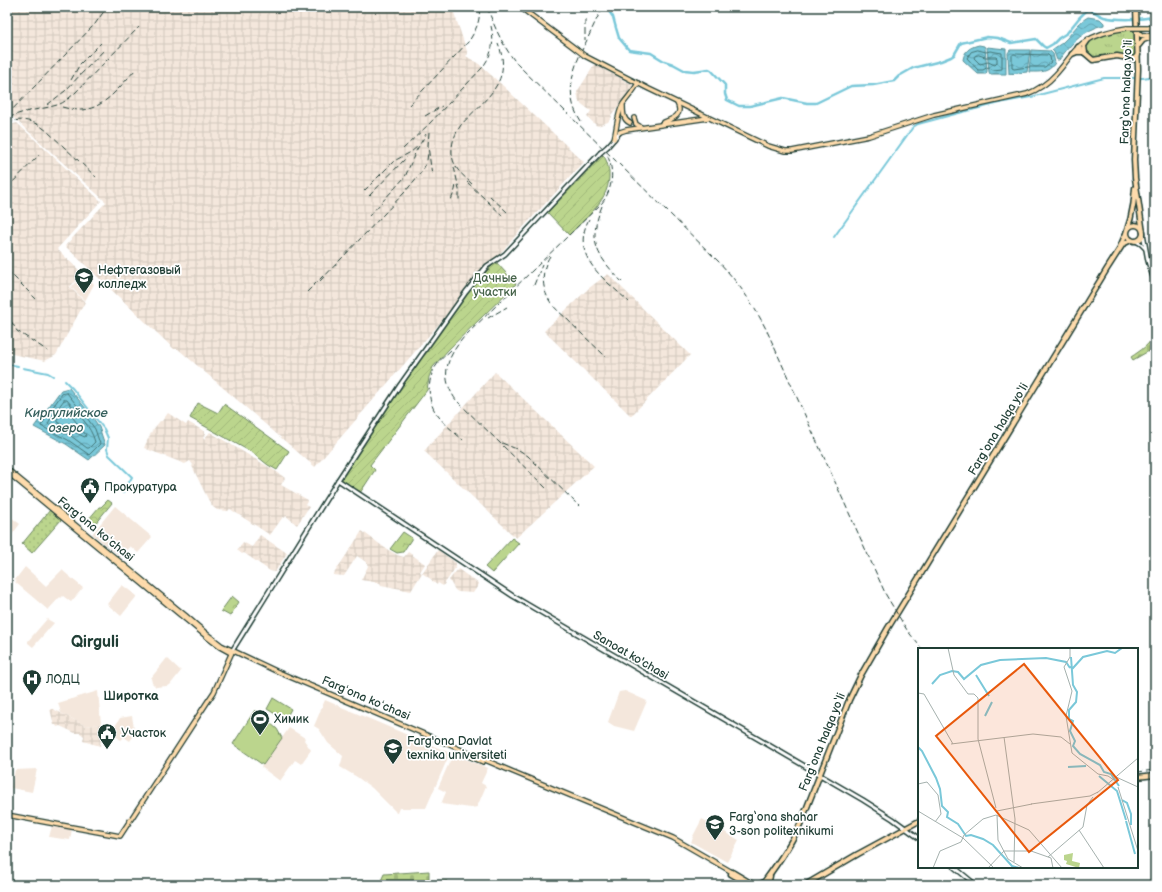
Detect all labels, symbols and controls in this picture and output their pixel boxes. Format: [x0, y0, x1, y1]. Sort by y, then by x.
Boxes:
street label: Farg‘ona halqa yo‘li [1117, 39, 1136, 145]
place label: Нефтегазовый колледж [98, 263, 181, 292]
school or university icon: Нефтегазовый колледж [73, 266, 95, 294]
park label: Дачные участки [473, 271, 517, 300]
street label: Farg‘ona halqa yo‘li [965, 380, 1032, 478]
water label: Киргулийское озеро [24, 405, 108, 436]
public building icon: Прокуратура [79, 476, 101, 504]
place label: Прокуратура [104, 480, 177, 495]
street label: Fargʻona koʻchasi [54, 494, 137, 565]
street label: Sanoat ko'chasi [590, 628, 671, 683]
district label: Qirguli [71, 633, 119, 652]
inset map [918, 648, 1138, 868]
hospital icon: ЛОДЦ [21, 668, 43, 696]
place label: ЛОДЦ [45, 672, 80, 687]
street label: Fargʻona koʻchasi [319, 673, 412, 724]
district label: Широтка [103, 688, 159, 704]
street label: Farg‘ona halqa yo‘li [796, 691, 849, 794]
sports icon: Химик [249, 708, 271, 736]
place label: Химик [274, 712, 310, 727]
public building icon: Участок [96, 722, 118, 750]
place label: Участок [121, 726, 167, 741]
place label: Farg'ona Davlat texnika universiteti [407, 734, 507, 763]
school or university icon: Farg'ona Davlat texnika universiteti [382, 737, 404, 765]
place label: Farg‘ona shahar 3-son politexnikumi [729, 810, 834, 839]
school or university icon: Farg‘ona shahar 3-son politexnikumi [704, 813, 726, 841]

